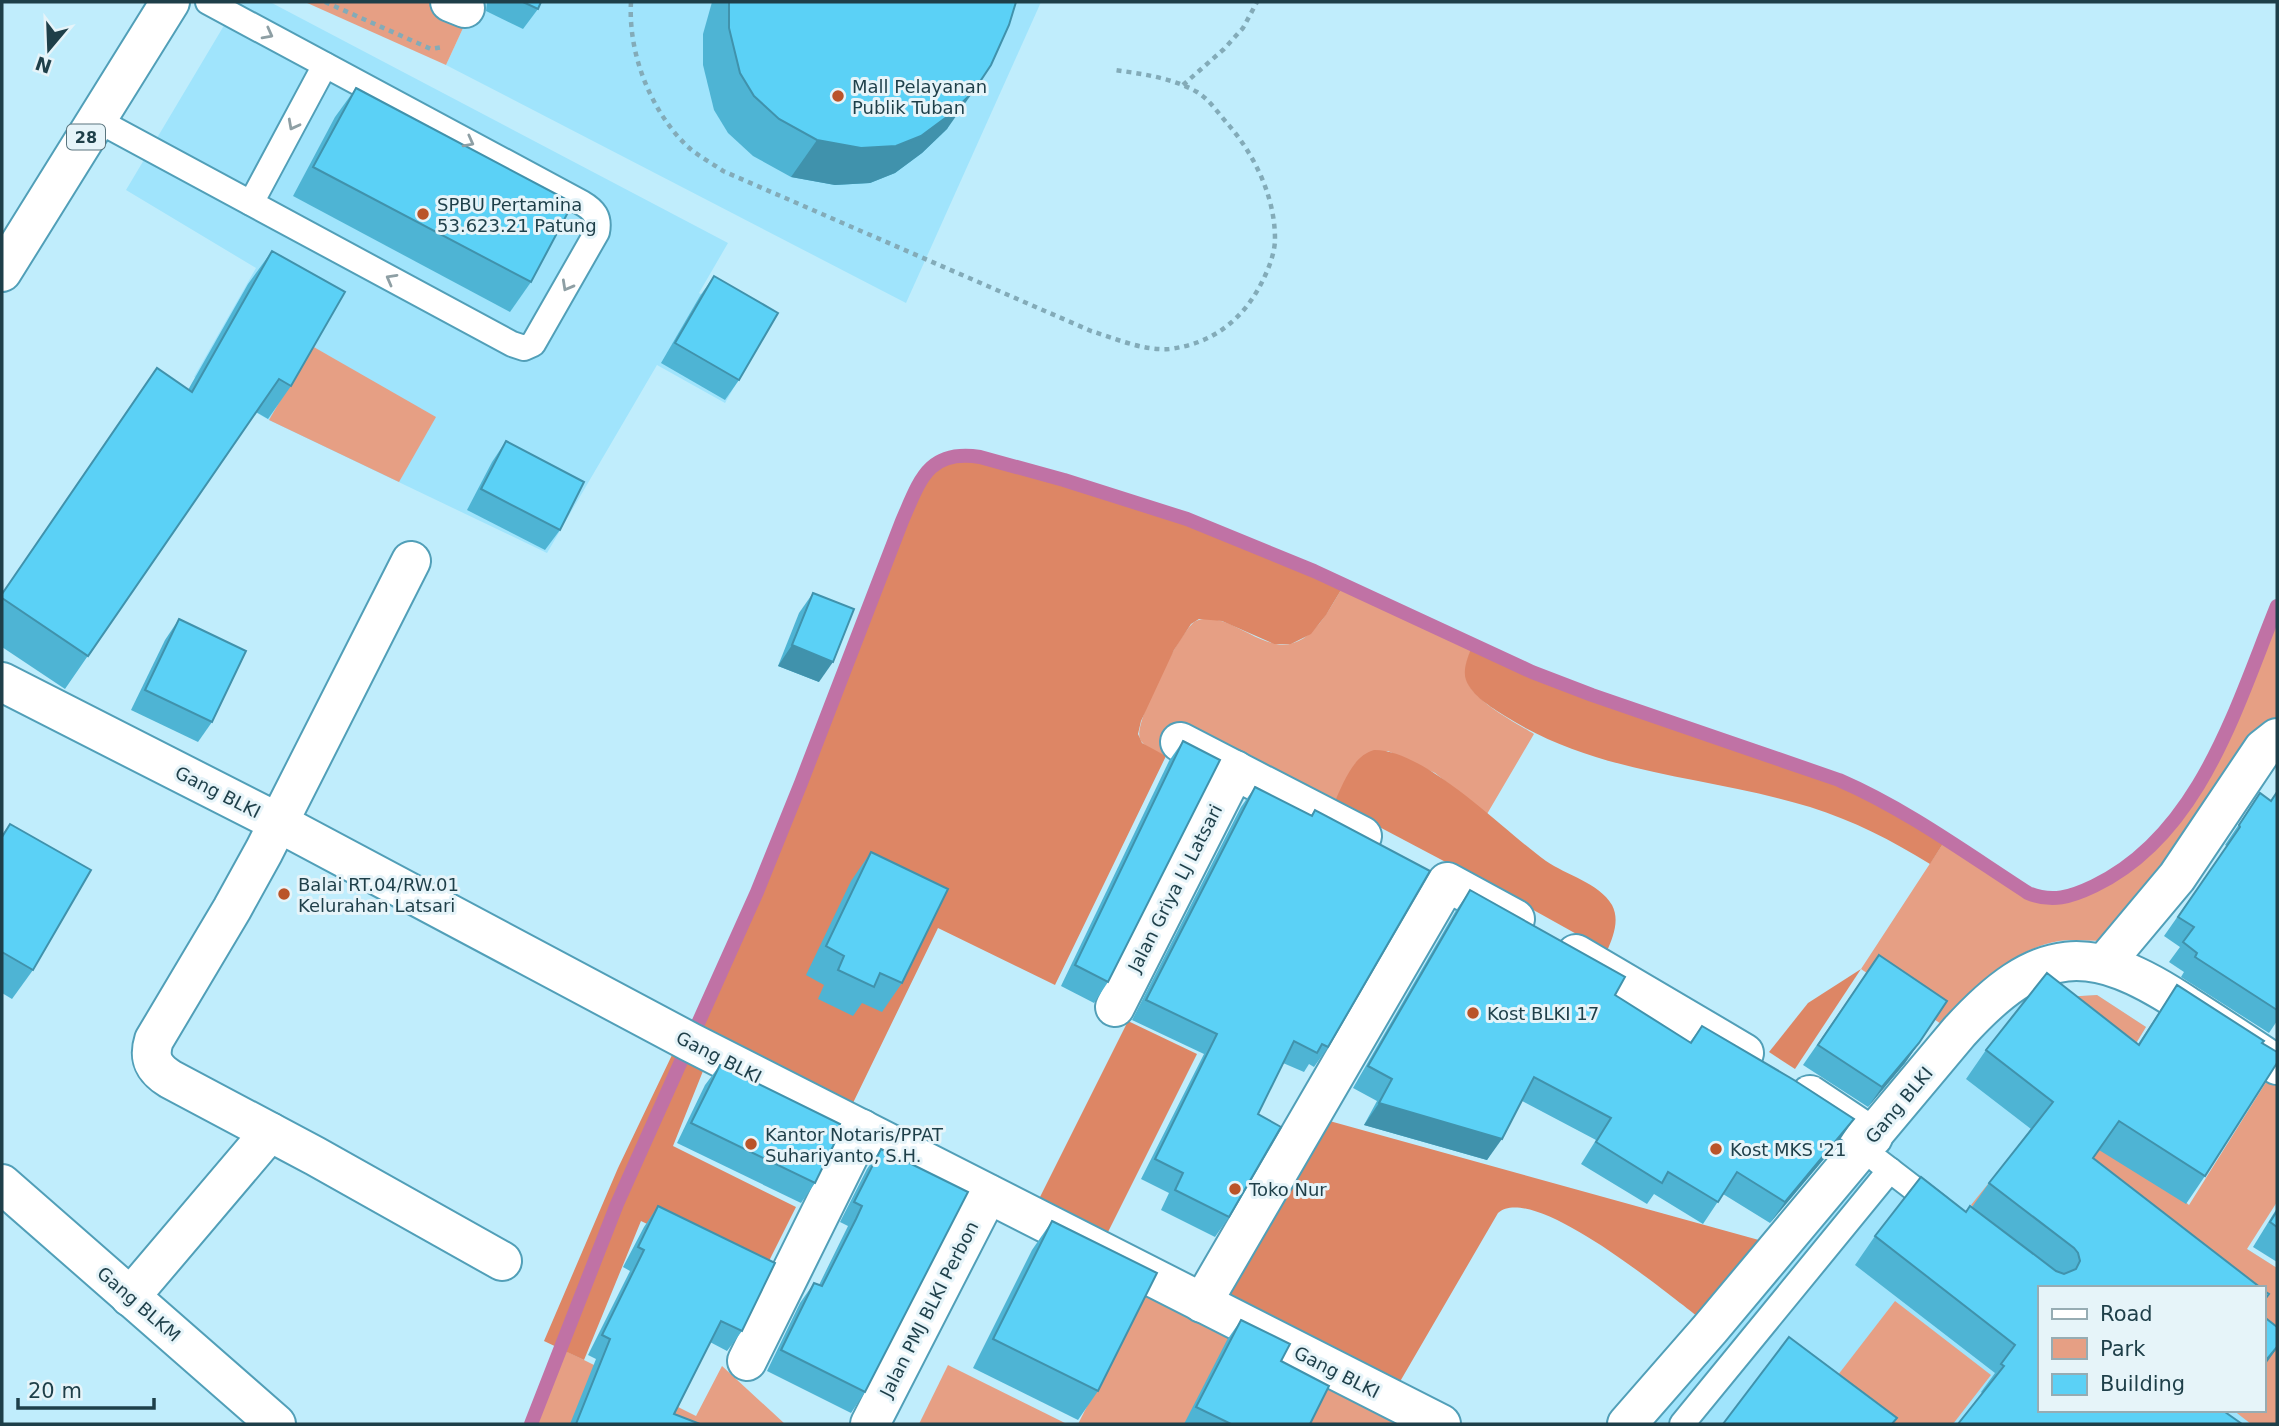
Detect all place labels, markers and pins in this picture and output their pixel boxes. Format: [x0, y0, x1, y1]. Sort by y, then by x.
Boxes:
place label: Mall Pelayanan Publik Tuban [852, 76, 987, 118]
marker: Mall Pelayanan Publik Tuban [830, 88, 846, 104]
place label: SPBU Pertamina 53.623.21 Patung [437, 194, 597, 236]
marker: SPBU Pertamina 53.623.21 Patung [415, 206, 431, 222]
place label: Balai RT.04/RW.01 Kelurahan Latsari [298, 874, 459, 916]
marker: Balai RT.04/RW.01 Kelurahan Latsari [276, 886, 292, 902]
place label: Kost BLKI 17 [1487, 1003, 1599, 1024]
marker: Kost BLKI 17 [1465, 1005, 1481, 1021]
place label: Kantor Notaris/PPAT Suhariyanto, S.H. [765, 1124, 944, 1166]
marker: Kantor Notaris/PPAT Suhariyanto, S.H. [743, 1136, 759, 1152]
place label: Kost MKS '21 [1730, 1139, 1846, 1160]
marker: Kost MKS '21 [1708, 1141, 1724, 1157]
place label: Toko Nur [1248, 1179, 1327, 1200]
marker: Toko Nur [1227, 1181, 1243, 1197]

